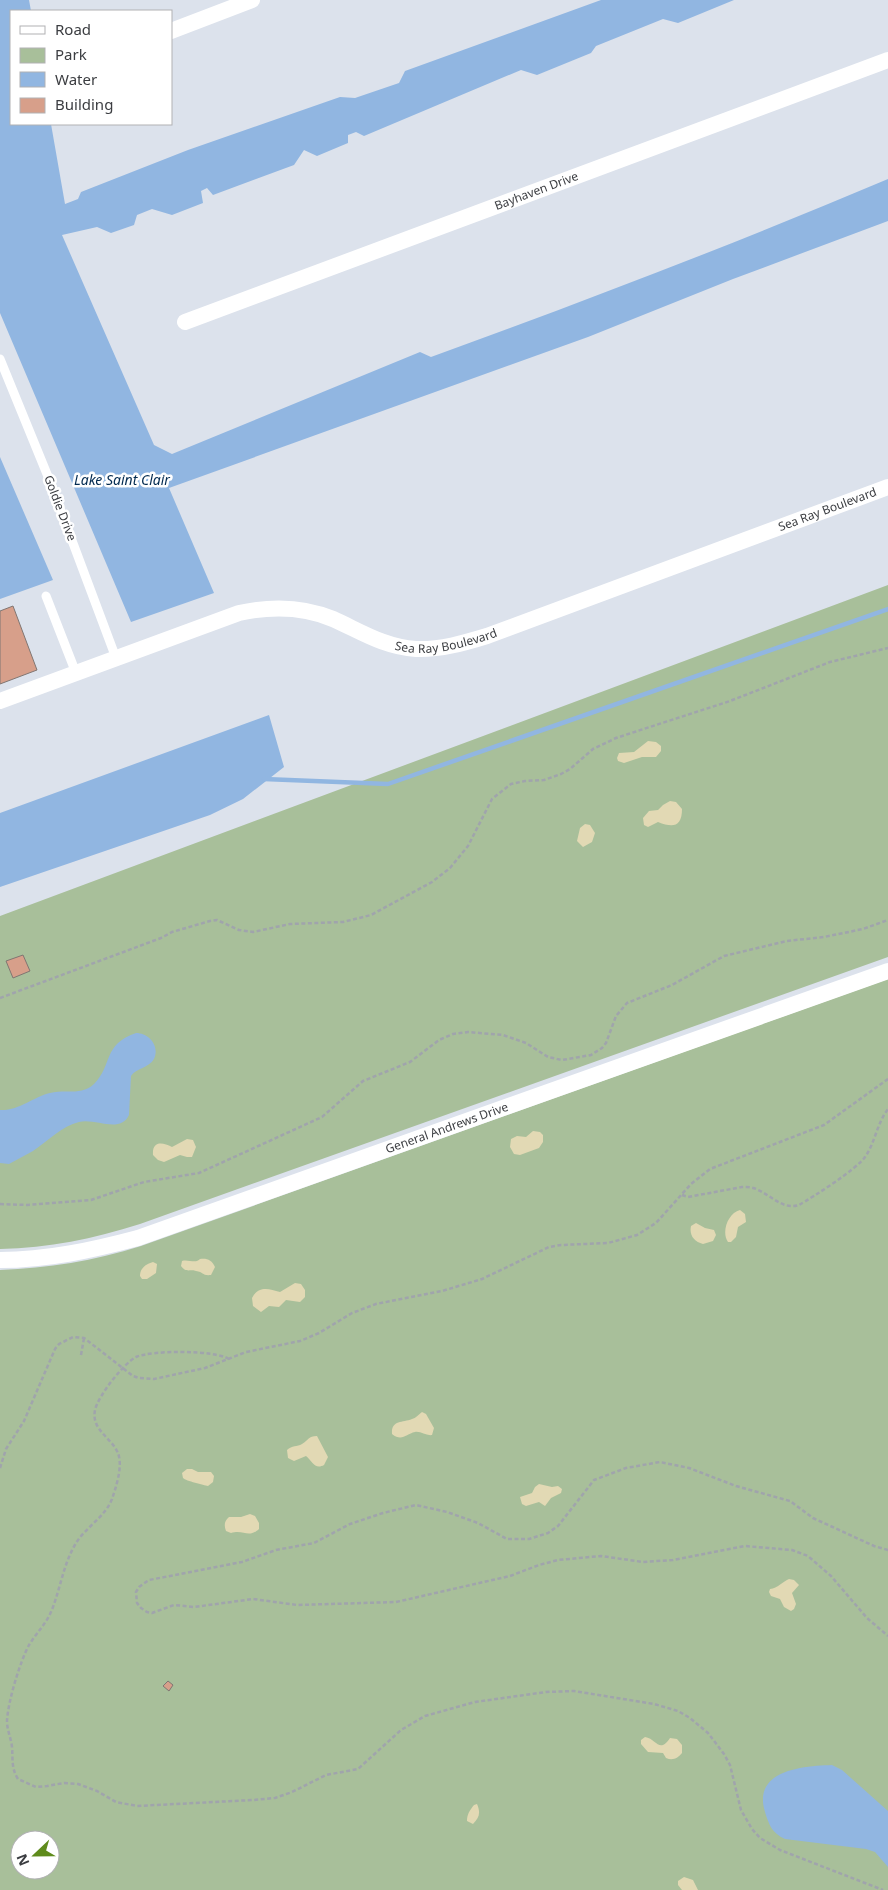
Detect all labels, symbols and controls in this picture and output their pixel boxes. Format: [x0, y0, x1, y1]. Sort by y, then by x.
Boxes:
legend [10, 10, 172, 125]
text: Road [55, 19, 91, 39]
text: Park [55, 44, 87, 64]
text: Water [55, 69, 97, 89]
text: Building [55, 94, 113, 114]
street label: Bayhaven Drive [492, 167, 581, 214]
water label: Lake Saint Clair [74, 470, 170, 489]
street label: Goldie Drive [40, 473, 81, 543]
street label: Sea Ray Boulevard [776, 483, 879, 535]
street label: Sea Ray Boulevard [393, 624, 499, 657]
street label: General Andrews Drive [383, 1098, 511, 1157]
north arrow [10, 1830, 60, 1880]
text: N [12, 1851, 33, 1869]

